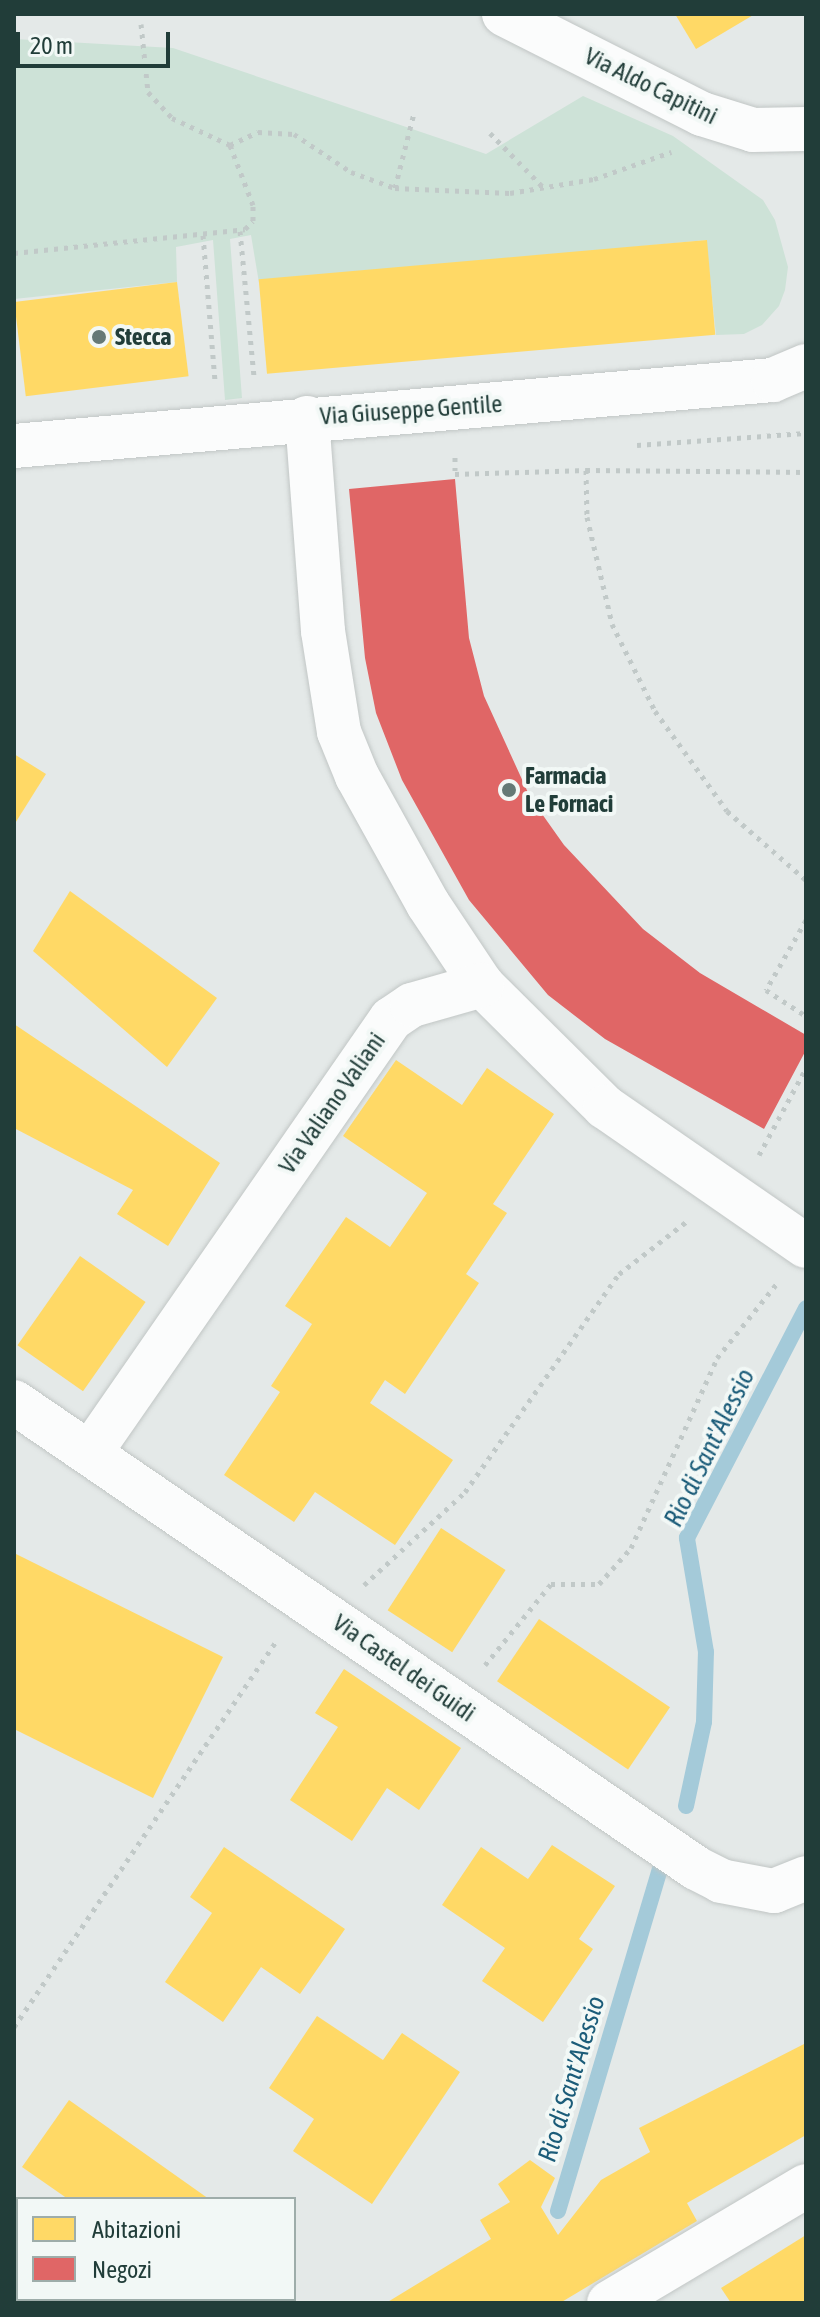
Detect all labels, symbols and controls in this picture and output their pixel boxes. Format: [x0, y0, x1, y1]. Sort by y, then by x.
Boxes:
scale bar [20, 16, 174, 66]
text: 20 m [30, 32, 73, 59]
street label: Via Aldo Capitini [580, 41, 722, 131]
place label: Stecca [115, 323, 171, 351]
marker: Stecca [90, 328, 108, 346]
street label: Via Giuseppe Gentile [319, 389, 503, 431]
place label: Farmacia Le Fornaci [525, 762, 613, 818]
marker: Farmacia Le Fornaci [500, 781, 518, 799]
street label: Via Valiano Valiani [273, 1027, 391, 1179]
water label: Rio di Sant'Alessio [658, 1364, 762, 1532]
street label: Via Castel dei Guidi [327, 1608, 481, 1728]
water label: Rio di Sant'Alessio [532, 1992, 612, 2166]
legend [16, 2197, 296, 2301]
text: Abitazioni [92, 2216, 181, 2243]
text: Negozi [92, 2256, 152, 2283]

